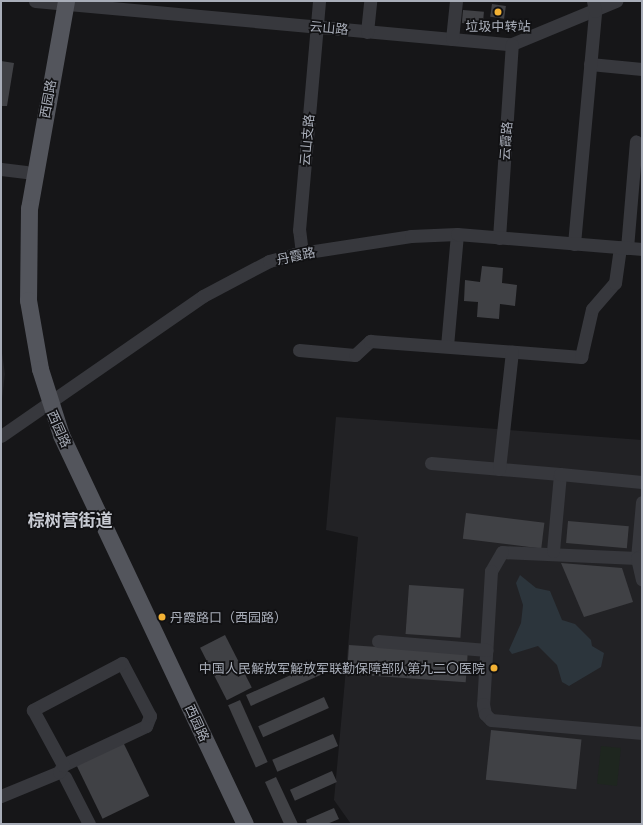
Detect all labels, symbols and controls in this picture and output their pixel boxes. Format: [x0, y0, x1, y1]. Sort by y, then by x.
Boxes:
marker: 垃圾中转站 [493, 7, 503, 17]
place label: 垃圾中转站 [466, 18, 530, 34]
street label: 云山路 [309, 19, 349, 37]
street label: 西园路 [37, 78, 59, 120]
street label: 云山支路 [297, 113, 317, 167]
street label: 云霞路 [497, 121, 515, 161]
street label: 丹霞路 [275, 244, 317, 268]
street label: 西园路 [44, 408, 74, 450]
district label: 棕树营街道 [28, 510, 112, 530]
place label: 丹霞路口（西园路） [170, 609, 287, 625]
marker: 丹霞路口（西园路） [157, 612, 167, 622]
place label: 中国人民解放军解放军联勤保障部队第九二〇医院 [199, 660, 485, 676]
marker: 中国人民解放军解放军联勤保障部队第九二〇医院 [488, 662, 500, 674]
street label: 西园路 [182, 702, 212, 744]

